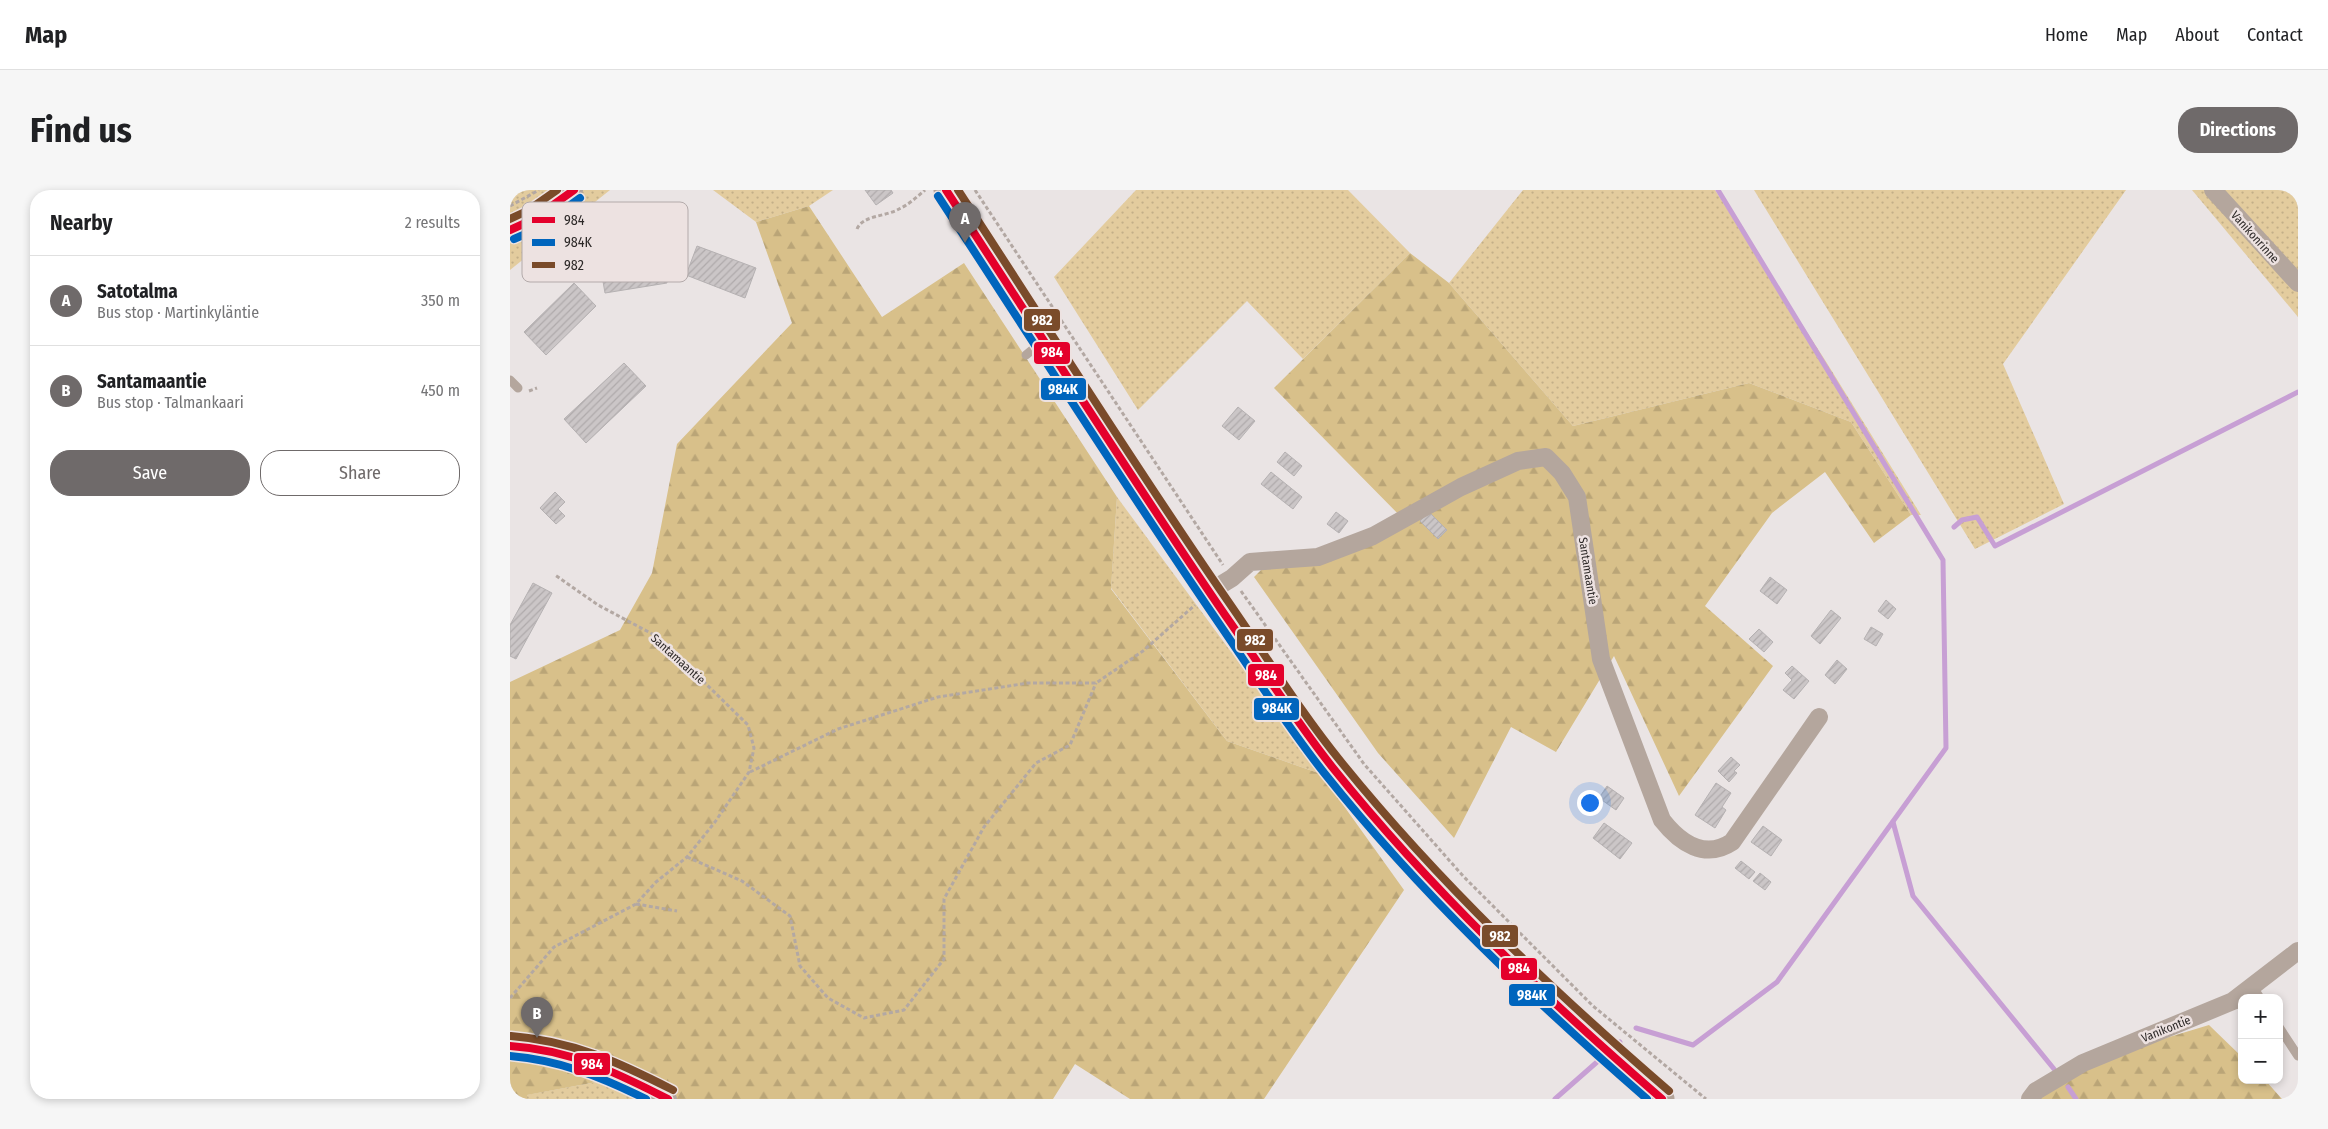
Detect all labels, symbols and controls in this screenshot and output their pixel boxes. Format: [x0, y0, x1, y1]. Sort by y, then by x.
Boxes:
text: Map [25, 21, 67, 49]
text: Home [2045, 24, 2088, 46]
text: Map [2116, 24, 2147, 46]
text: About [2175, 24, 2219, 46]
text: Contact [2247, 24, 2303, 46]
button: Directions [2178, 107, 2298, 153]
text: Find us [30, 109, 132, 151]
legend [522, 202, 688, 282]
pin: A [949, 202, 981, 243]
street label: Vanikonrinne [2228, 208, 2282, 266]
text: Nearby [50, 210, 112, 236]
text: 984 [564, 212, 585, 229]
text: 2 results [405, 213, 460, 232]
text: 984K [564, 234, 593, 251]
text: 982 [564, 257, 584, 274]
text: Satotalma [97, 280, 178, 303]
text: A [62, 291, 70, 310]
text: 350 m [421, 291, 460, 310]
text: Bus stop · Martinkyläntie [97, 303, 259, 322]
line badge: 982 [1023, 308, 1061, 332]
text: 982 [1031, 312, 1053, 329]
line badge: 984 [1033, 341, 1071, 365]
text: 984 [1041, 344, 1063, 361]
text: Santamaantie [97, 370, 207, 393]
line badge: 984K [1040, 377, 1087, 401]
text: B [62, 381, 70, 400]
text: 450 m [421, 381, 460, 400]
text: 984K [1048, 381, 1079, 398]
text: Bus stop · Talmankaari [97, 393, 244, 412]
button: Save [50, 450, 250, 496]
button: Share [260, 450, 460, 496]
street label: Santamaantie [1576, 536, 1600, 606]
line badge: 982 [1236, 628, 1274, 652]
street label: Santamaantie [648, 631, 708, 687]
text: 982 [1244, 632, 1266, 649]
line badge: 984 [1247, 663, 1285, 687]
text: 984 [1255, 667, 1277, 684]
line badge: 984K [1253, 697, 1300, 721]
text: 984K [1262, 700, 1293, 717]
your location [1577, 790, 1603, 816]
line badge: 982 [1481, 924, 1519, 948]
text: 982 [1489, 928, 1511, 945]
line badge: 984 [1500, 957, 1538, 981]
text: 984 [1508, 960, 1530, 977]
line badge: 984K [1508, 983, 1556, 1007]
text: 984K [1517, 987, 1548, 1004]
map controls [2238, 994, 2283, 1084]
button: + [2238, 994, 2283, 1039]
pin: B [521, 997, 553, 1038]
street label: Vanikontie [2139, 1013, 2193, 1045]
button: − [2238, 1039, 2283, 1084]
line badge: 984 [573, 1052, 611, 1076]
text: 984 [581, 1056, 603, 1073]

